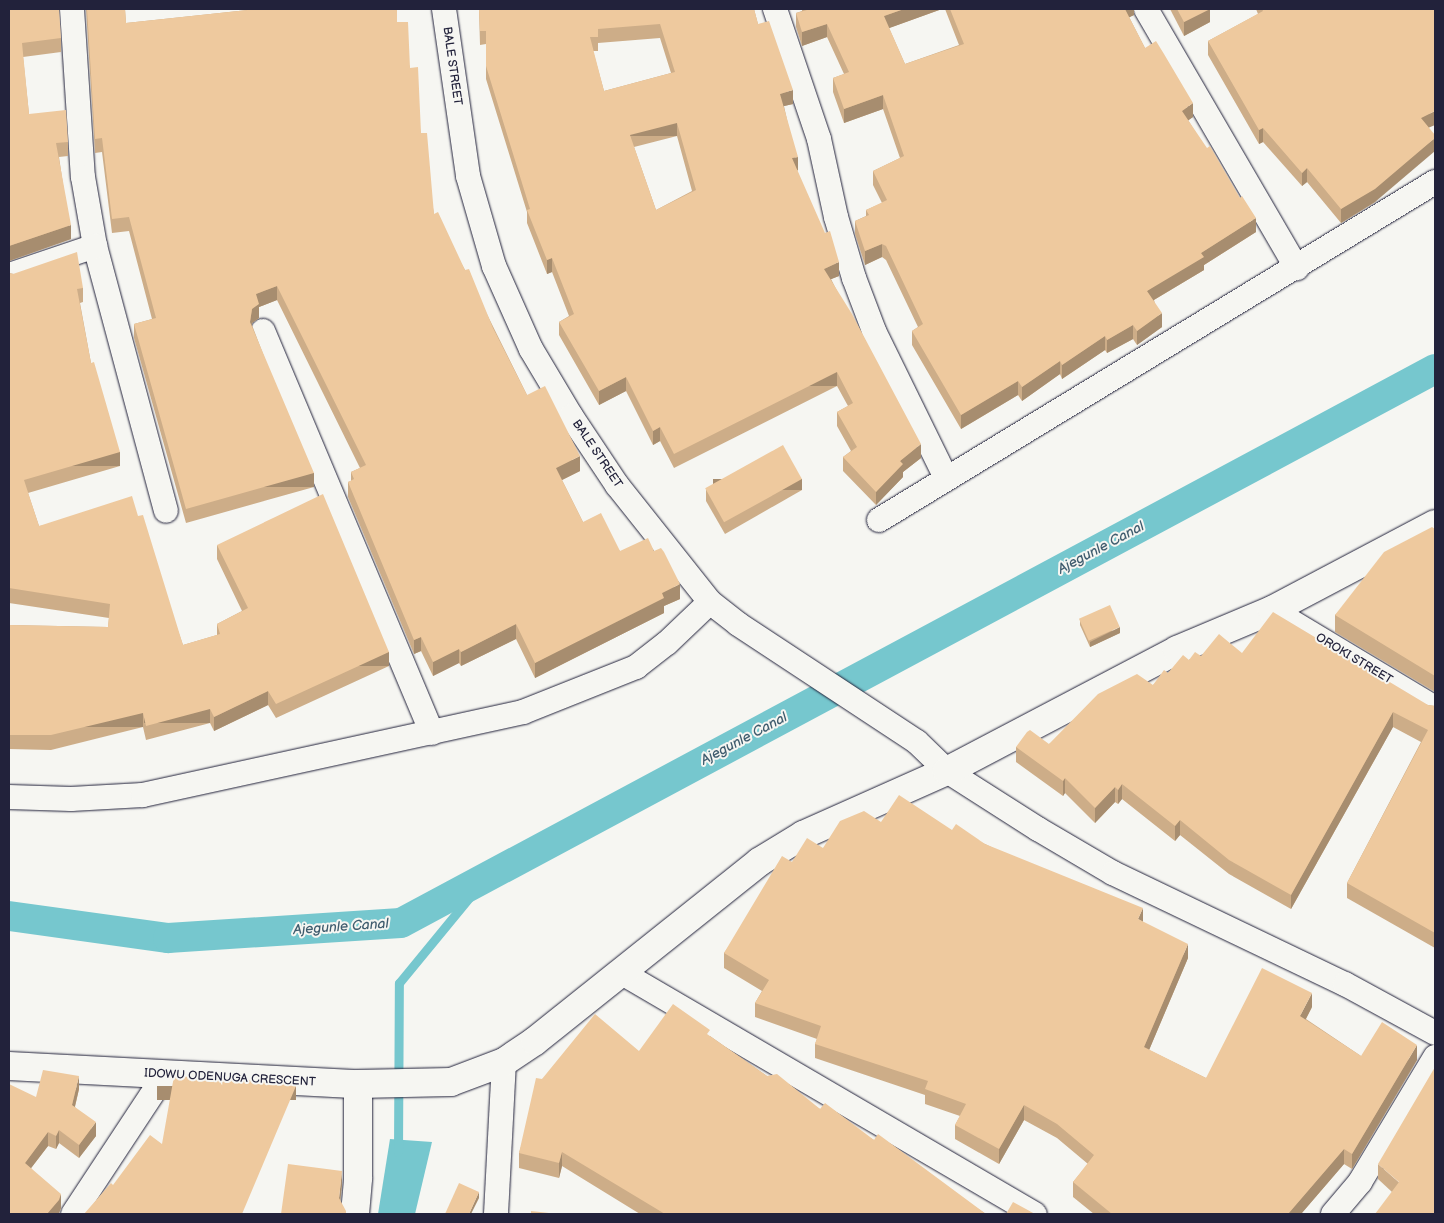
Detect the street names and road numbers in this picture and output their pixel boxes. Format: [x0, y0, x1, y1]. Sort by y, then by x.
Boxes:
street label: BALE STREET [439, 26, 465, 106]
street label: BALE STREET [569, 417, 625, 491]
street label: OROKI STREET [1313, 630, 1395, 688]
street label: IDOWU ODENUGA CRESCENT [144, 1066, 316, 1090]

